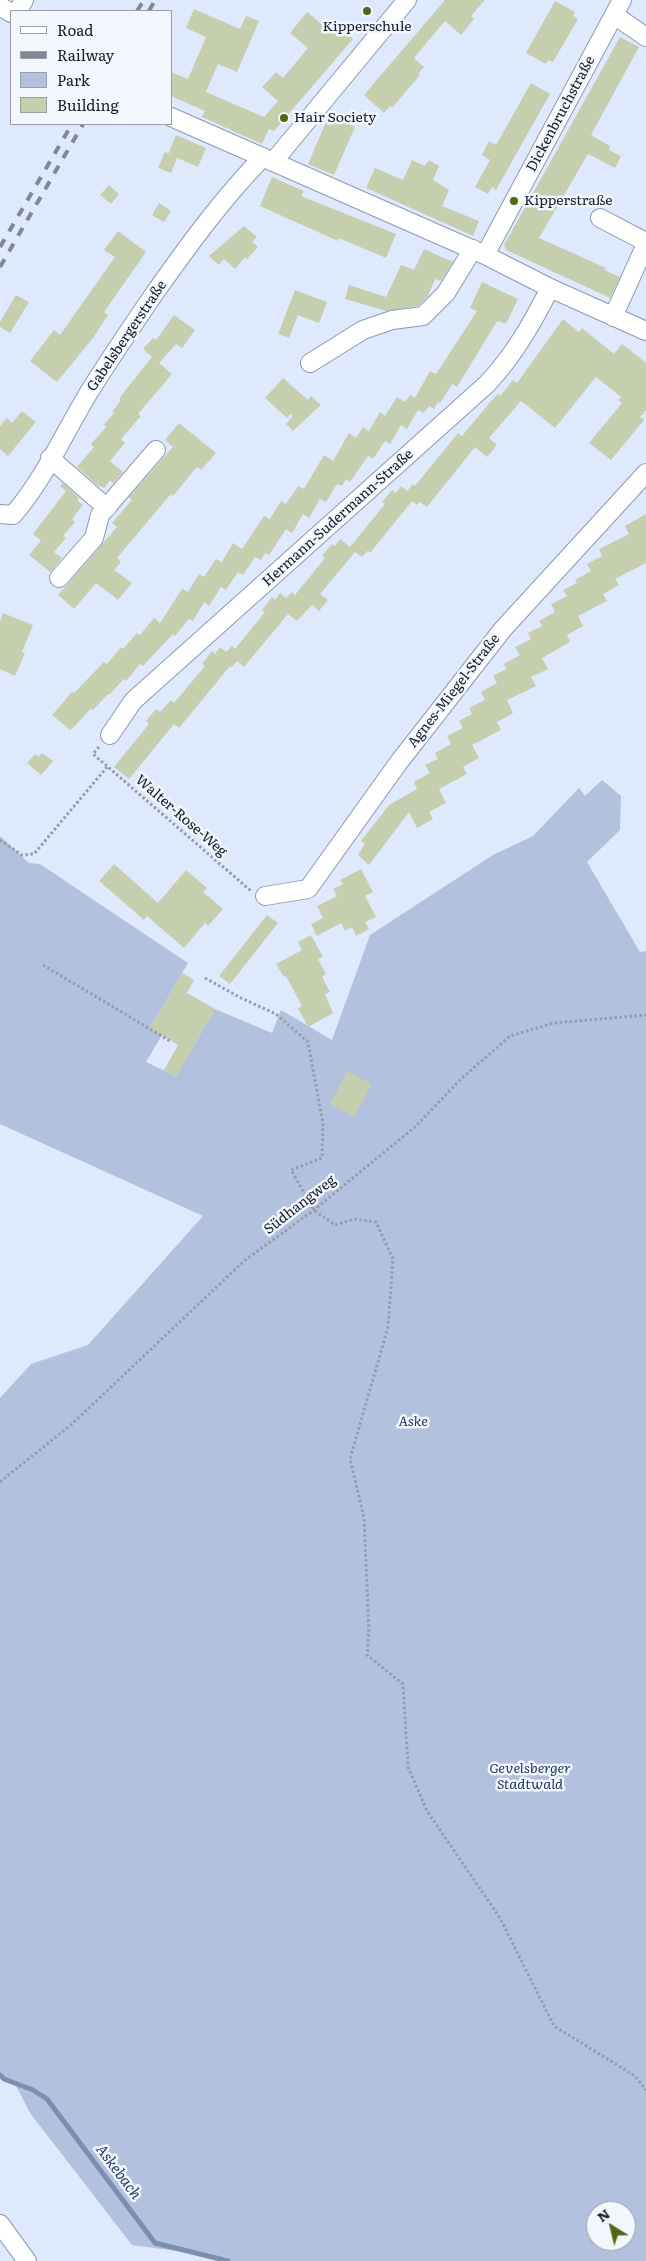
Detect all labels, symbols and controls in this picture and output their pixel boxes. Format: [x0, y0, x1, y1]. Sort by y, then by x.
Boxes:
marker: Kipperschule [361, 5, 373, 17]
legend [10, 10, 172, 125]
text: Road [57, 18, 93, 41]
place label: Kipperschule [323, 19, 411, 35]
text: Railway [57, 43, 114, 66]
street label: Dickenbruchstraße [523, 53, 599, 175]
text: Park [57, 68, 90, 91]
text: Building [57, 93, 119, 116]
place label: Hair Society [294, 110, 376, 126]
marker: Hair Society [278, 112, 290, 124]
place label: Kipperstraße [524, 193, 613, 209]
marker: Kipperstraße [508, 195, 520, 207]
street label: Gabelsbergerstraße [84, 277, 170, 395]
street label: Hermann-Sudermann-Straße [259, 446, 417, 590]
street label: Agnes-Miegel-Straße [404, 631, 504, 751]
street label: Walter-Rose-Weg [132, 772, 230, 860]
street label: Südhangweg [261, 1172, 339, 1238]
park label: Aske [398, 1414, 428, 1430]
park label: Gevelsberger Stadtwald [489, 1761, 571, 1794]
water label: Askebach [92, 2141, 144, 2203]
north arrow [586, 2201, 636, 2251]
text: N [592, 2203, 613, 2226]

